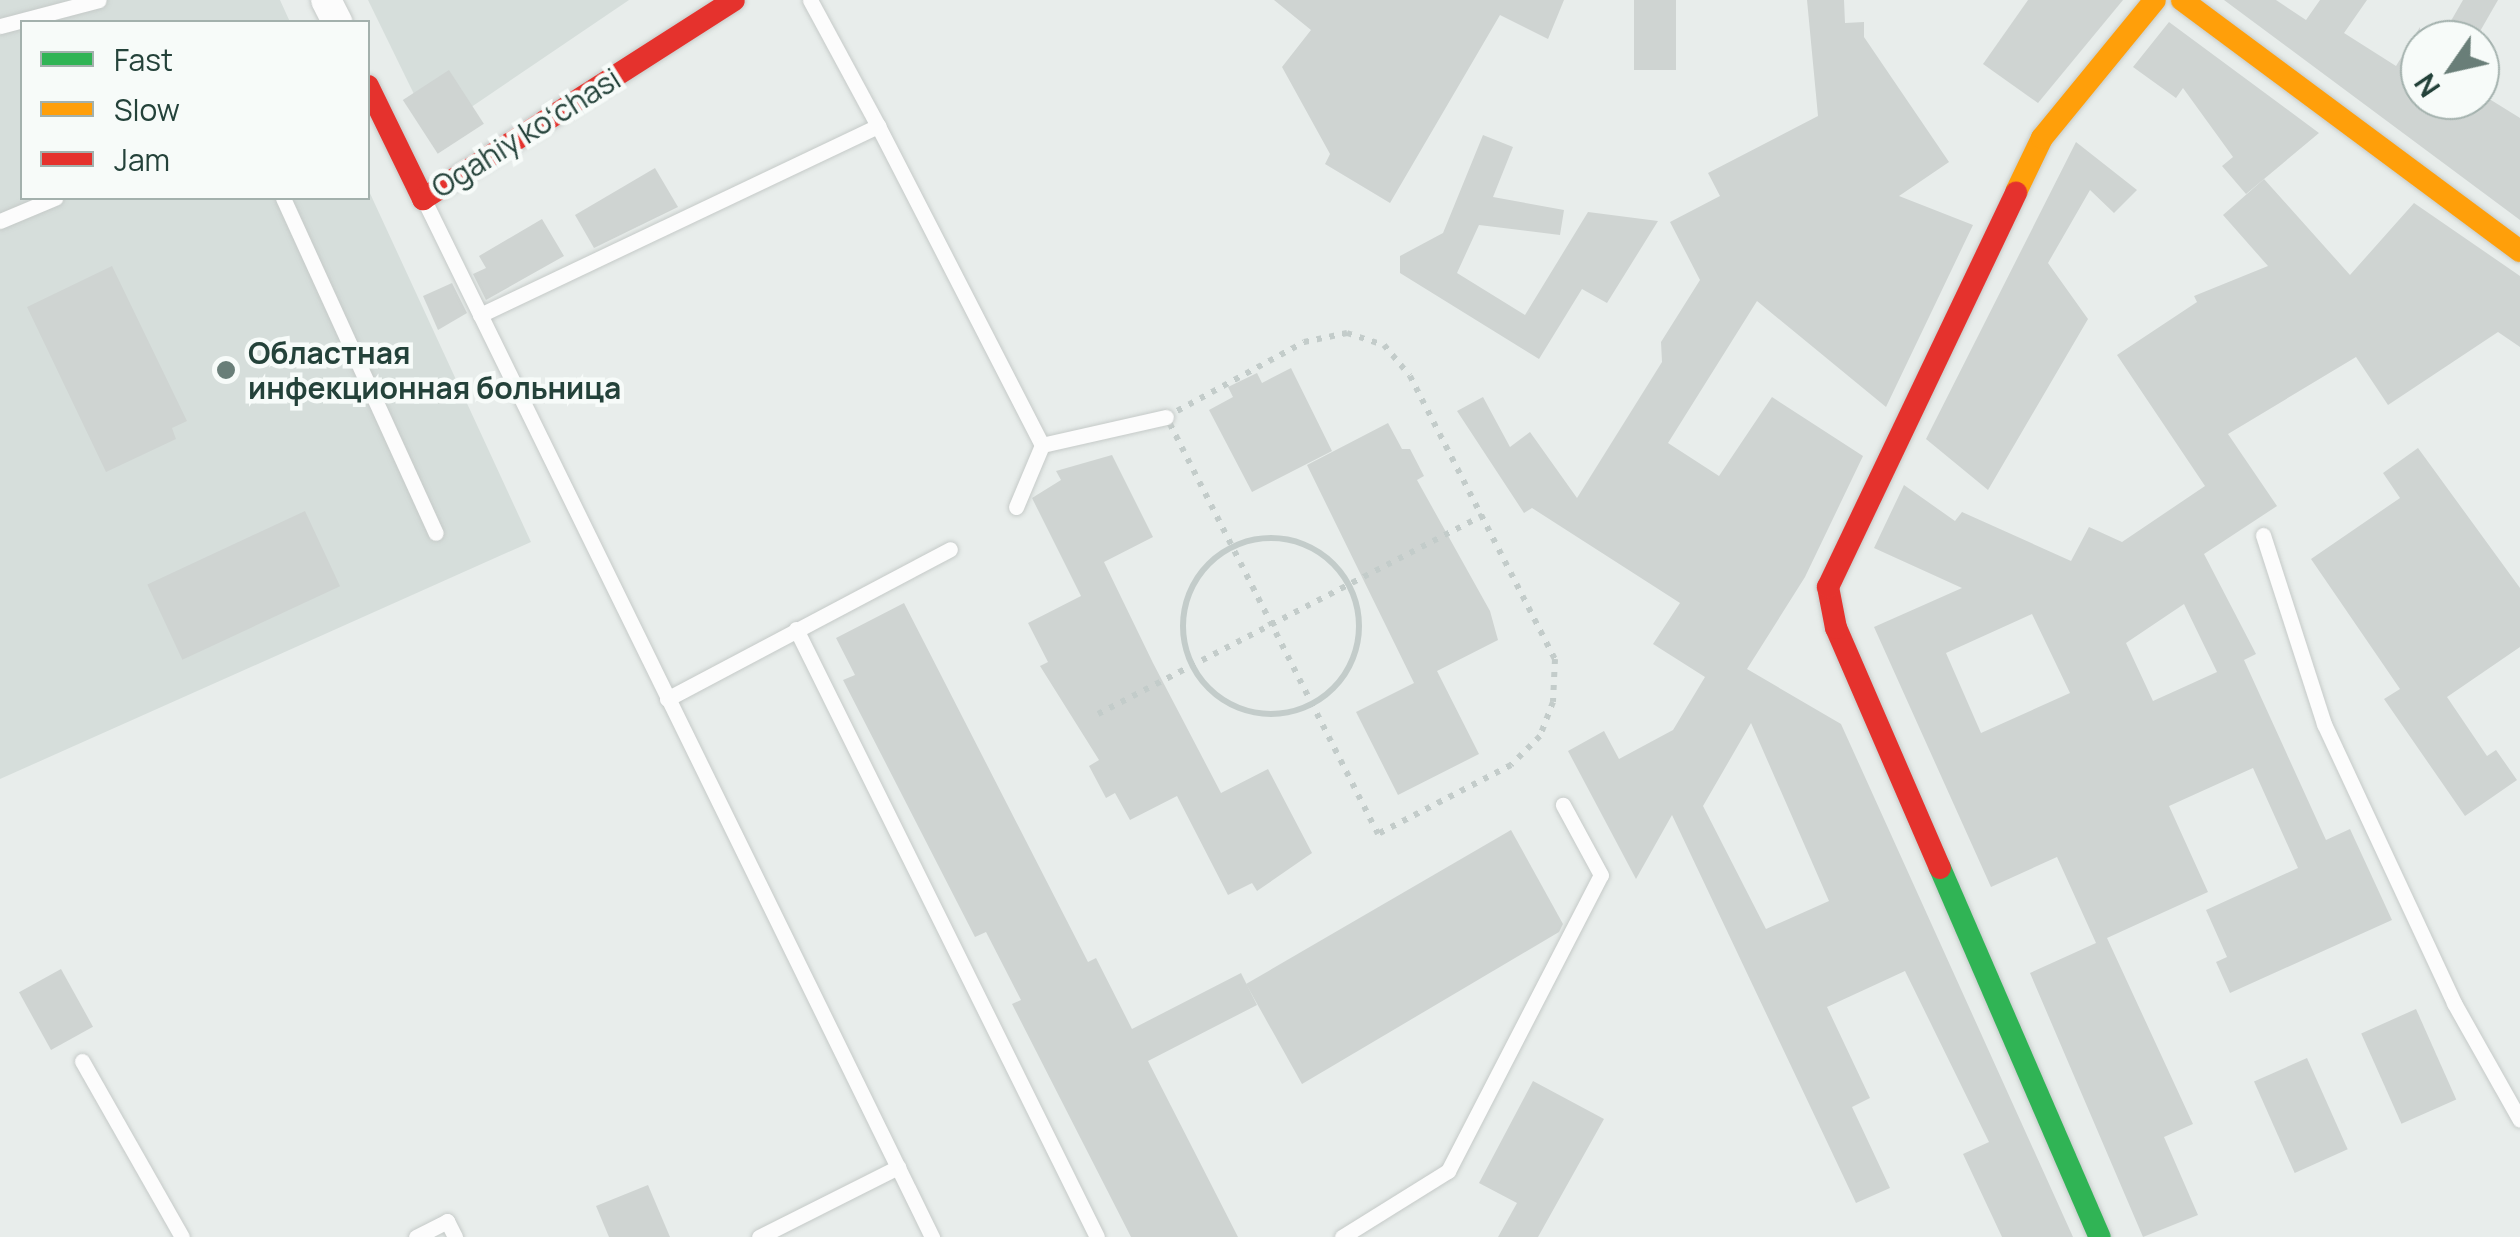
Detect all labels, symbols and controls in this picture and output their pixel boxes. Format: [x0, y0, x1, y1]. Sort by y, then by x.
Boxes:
legend [20, 20, 370, 200]
north arrow [2400, 20, 2500, 120]
text: Fast [114, 39, 173, 80]
street label: Ogahiy koʻchasi [425, 61, 627, 205]
text: N [2405, 67, 2448, 105]
text: Slow [114, 89, 180, 130]
text: Jam [114, 139, 170, 180]
place label: Областная инфекционная больница [248, 335, 621, 406]
marker: Областная инфекционная больница [213, 357, 239, 383]

